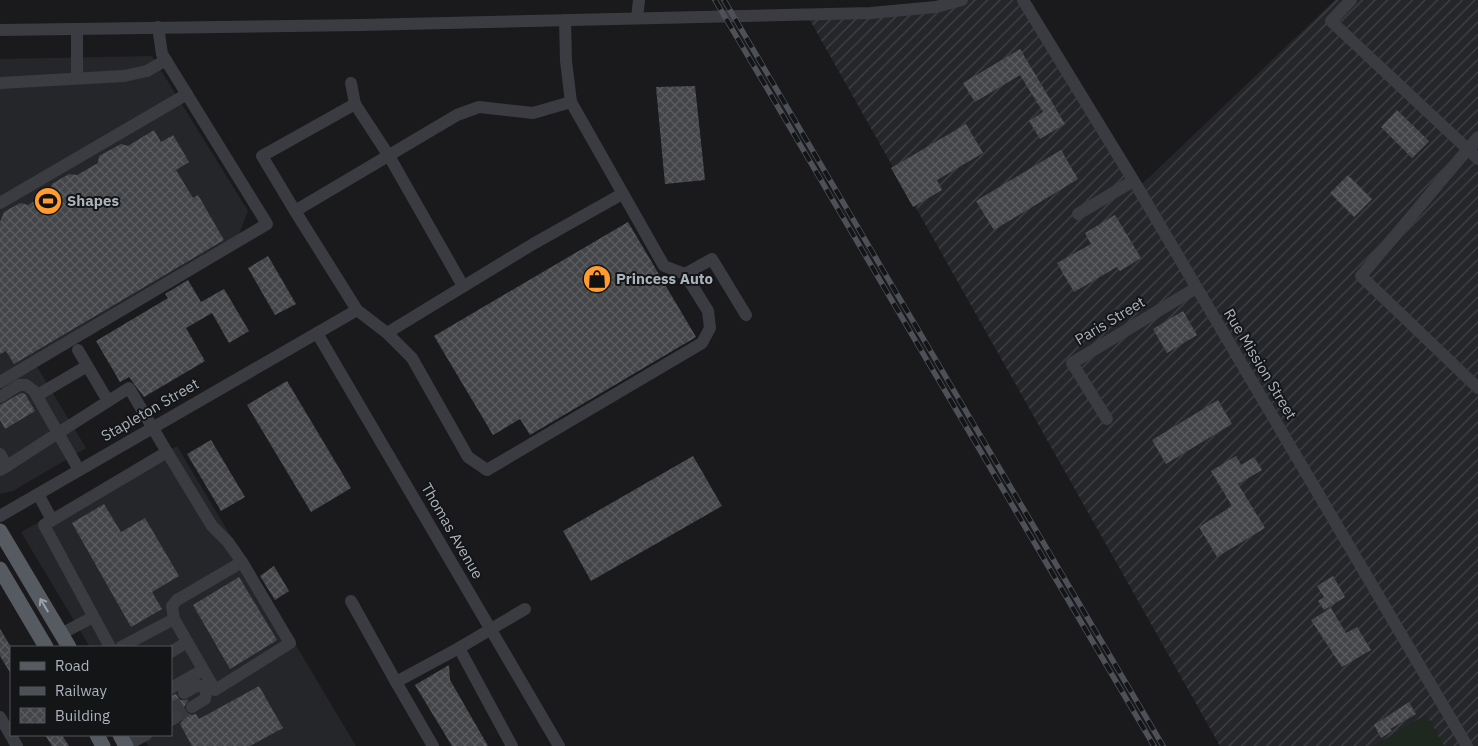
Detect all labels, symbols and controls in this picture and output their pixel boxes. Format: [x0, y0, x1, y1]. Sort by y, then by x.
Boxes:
sports icon: Shapes [33, 186, 63, 216]
place label: Shapes [67, 191, 119, 210]
shop icon: Princess Auto [582, 264, 612, 294]
place label: Princess Auto [616, 269, 713, 288]
street label: Paris Street [1071, 292, 1148, 349]
street label: Rue Mission Street [1220, 305, 1301, 423]
street label: Stapleton Street [97, 374, 202, 445]
street label: Thomas Avenue [417, 479, 488, 582]
one-way arrow [38, 599, 48, 613]
legend [10, 646, 172, 736]
text: Road [55, 656, 90, 675]
text: Railway [55, 681, 108, 700]
text: Building [55, 706, 110, 725]

